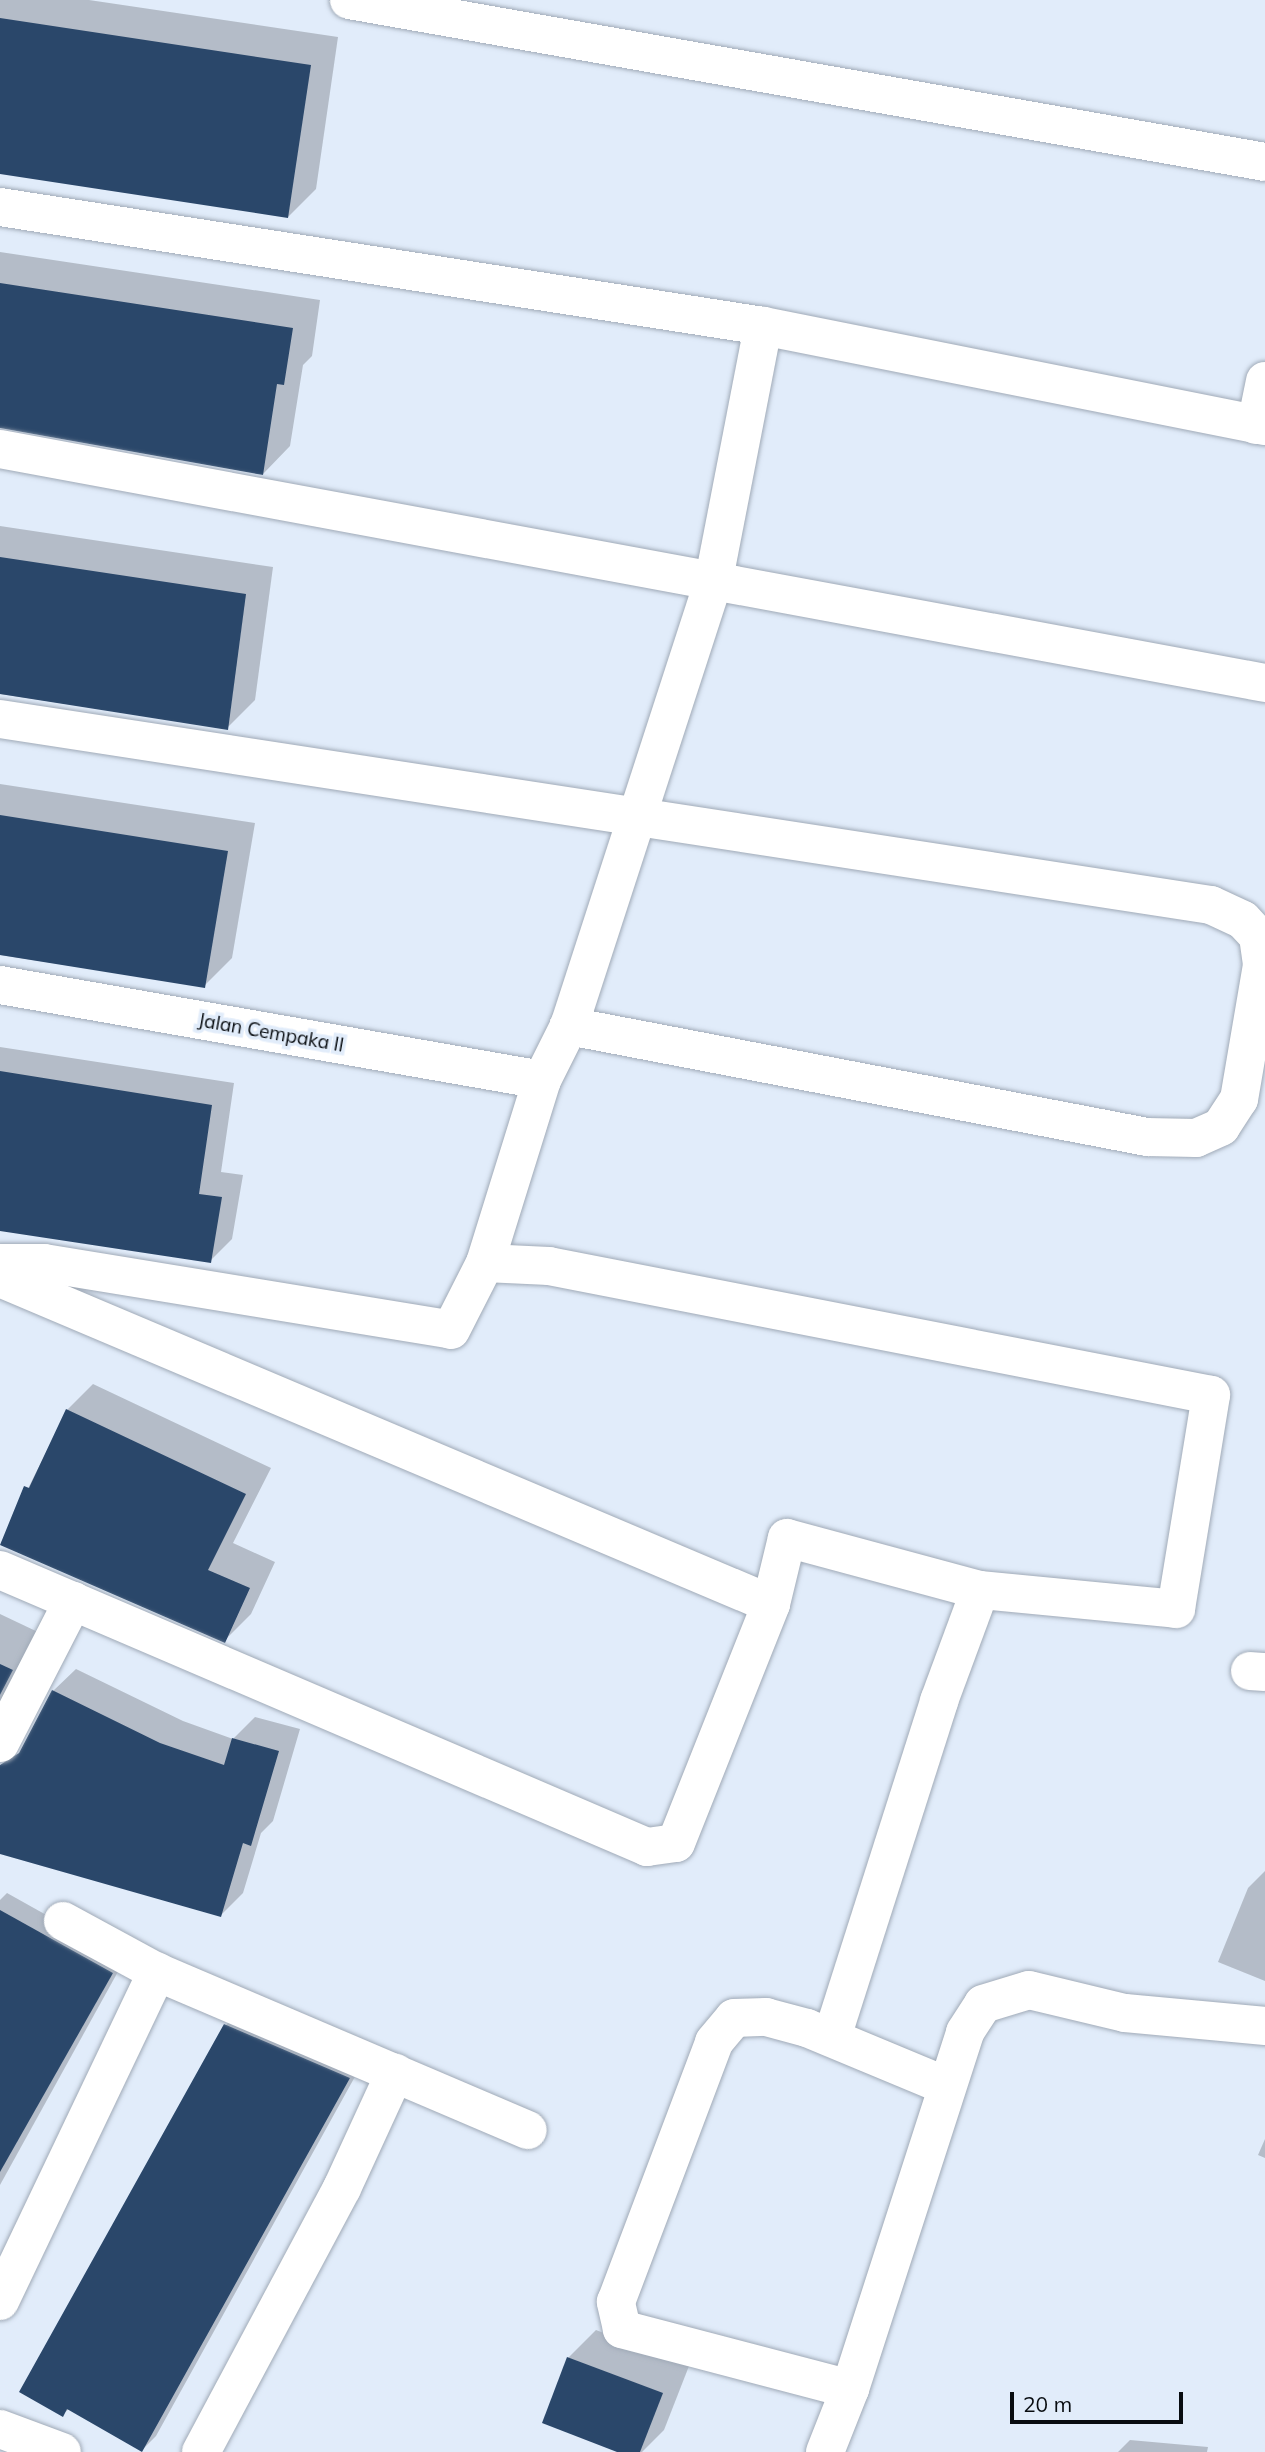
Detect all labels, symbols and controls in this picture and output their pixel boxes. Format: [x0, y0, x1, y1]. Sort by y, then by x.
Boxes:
street label: Jalan Cempaka II [196, 1009, 346, 1057]
scale bar [1013, 2378, 1186, 2422]
text: 20 m [1023, 2391, 1072, 2417]

